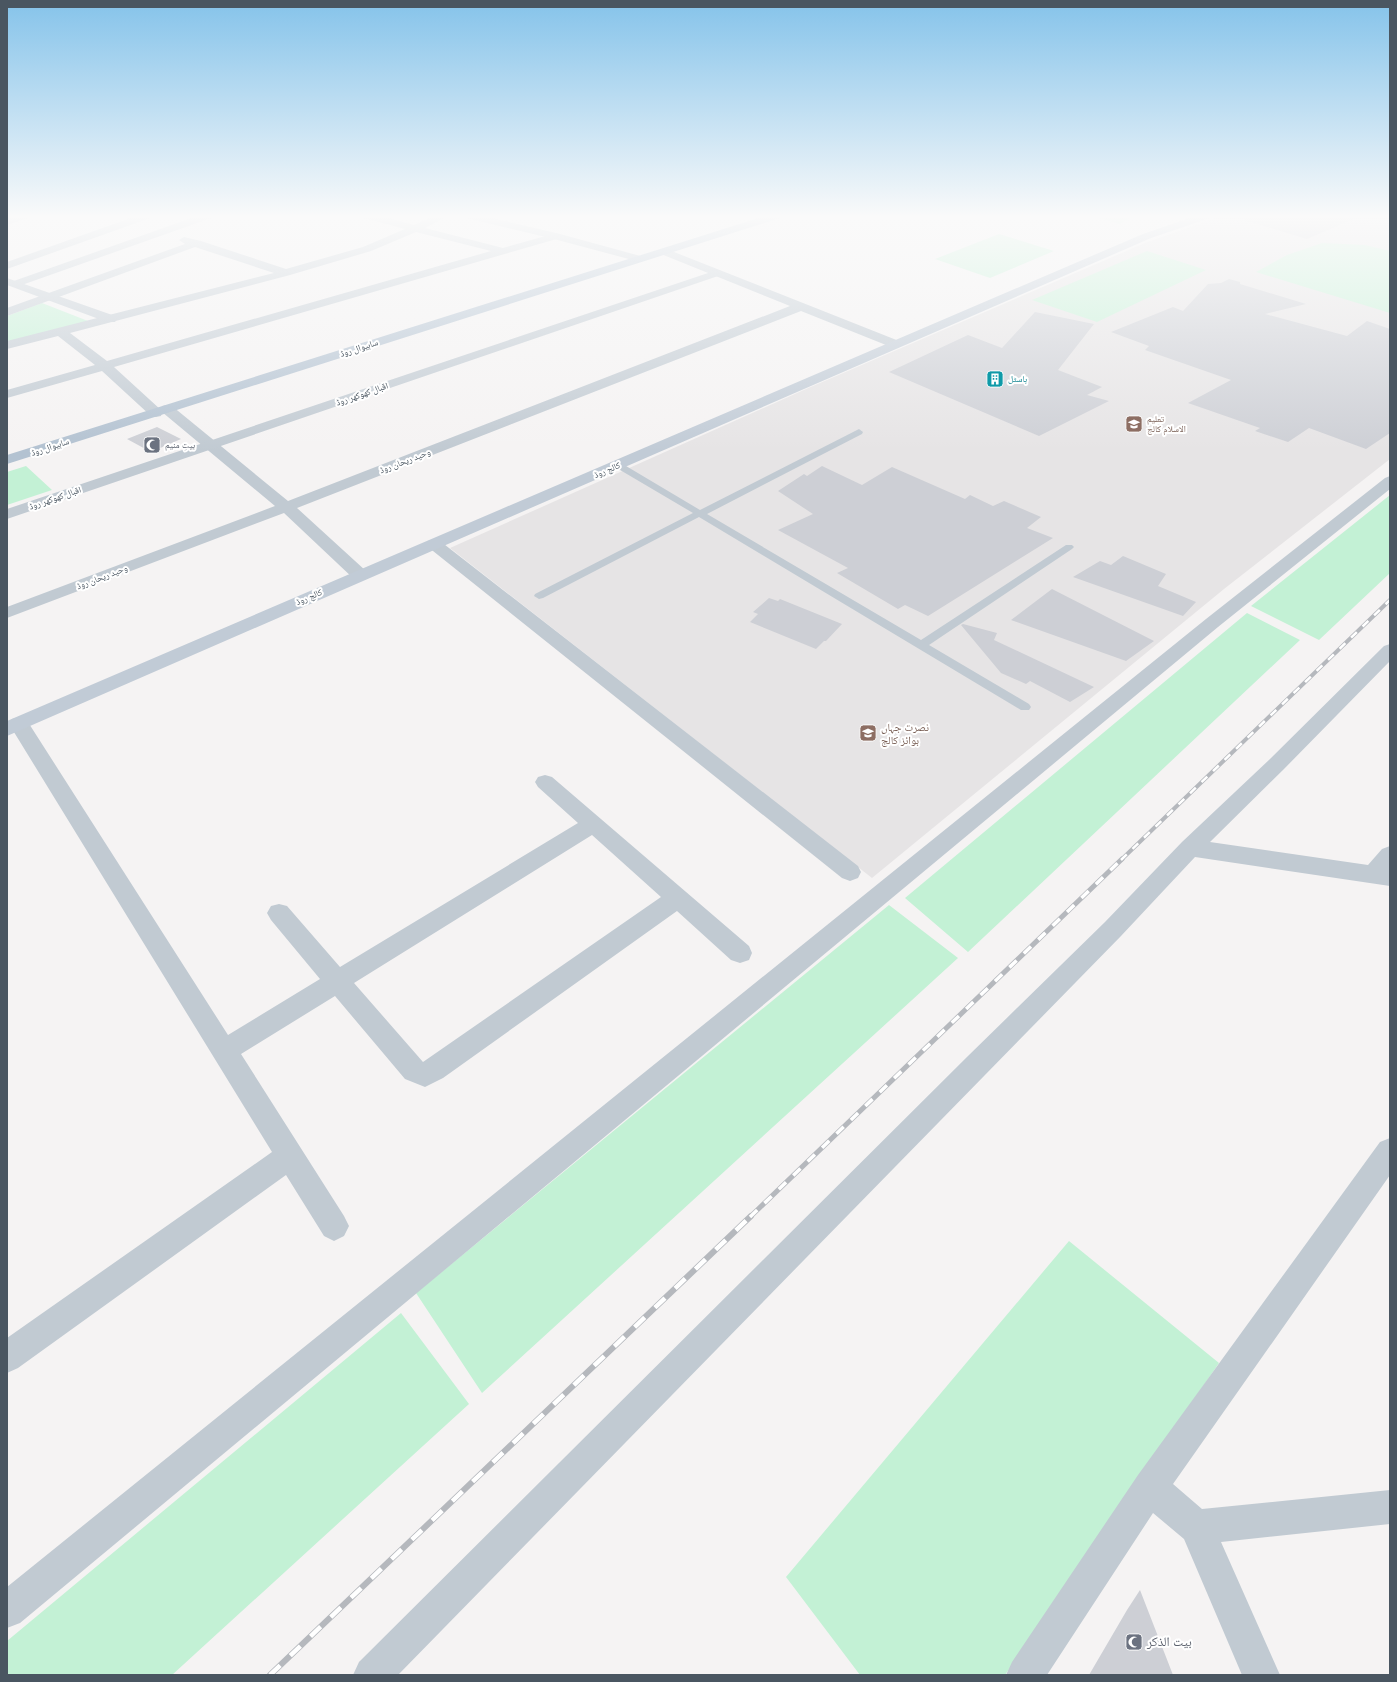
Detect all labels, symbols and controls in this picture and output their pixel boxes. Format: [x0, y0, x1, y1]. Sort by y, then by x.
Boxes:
street label: ساہیوال روڈ [338, 336, 380, 360]
building icon: ہاسٹل [985, 369, 1005, 389]
place label: ہاسٹل [1008, 373, 1028, 385]
street label: اقبال کھوکھر روڈ [334, 379, 390, 409]
place label: تعلیم الاسلام کالج [1147, 413, 1186, 436]
school or university icon: تعلیم الاسلام کالج [1124, 414, 1144, 434]
street label: ساہیوال روڈ [29, 435, 71, 459]
mosque icon: بیتِ منیم [142, 435, 162, 455]
place label: بیتِ منیم [165, 439, 196, 451]
street label: وحید ریحان روڈ [378, 446, 432, 476]
street label: کالج روڈ [592, 459, 622, 481]
street label: اقبال کھوکھر روڈ [27, 483, 83, 513]
street label: وحید ریحان روڈ [75, 562, 129, 592]
street label: کالج روڈ [294, 586, 324, 608]
place label: نصرت جہاں بوائز کالج [881, 720, 929, 748]
school or university icon: نصرت جہاں بوائز کالج [858, 723, 878, 743]
mosque icon: بیت الذکر [1124, 1632, 1144, 1652]
place label: بیت الذکر [1146, 1633, 1192, 1651]

